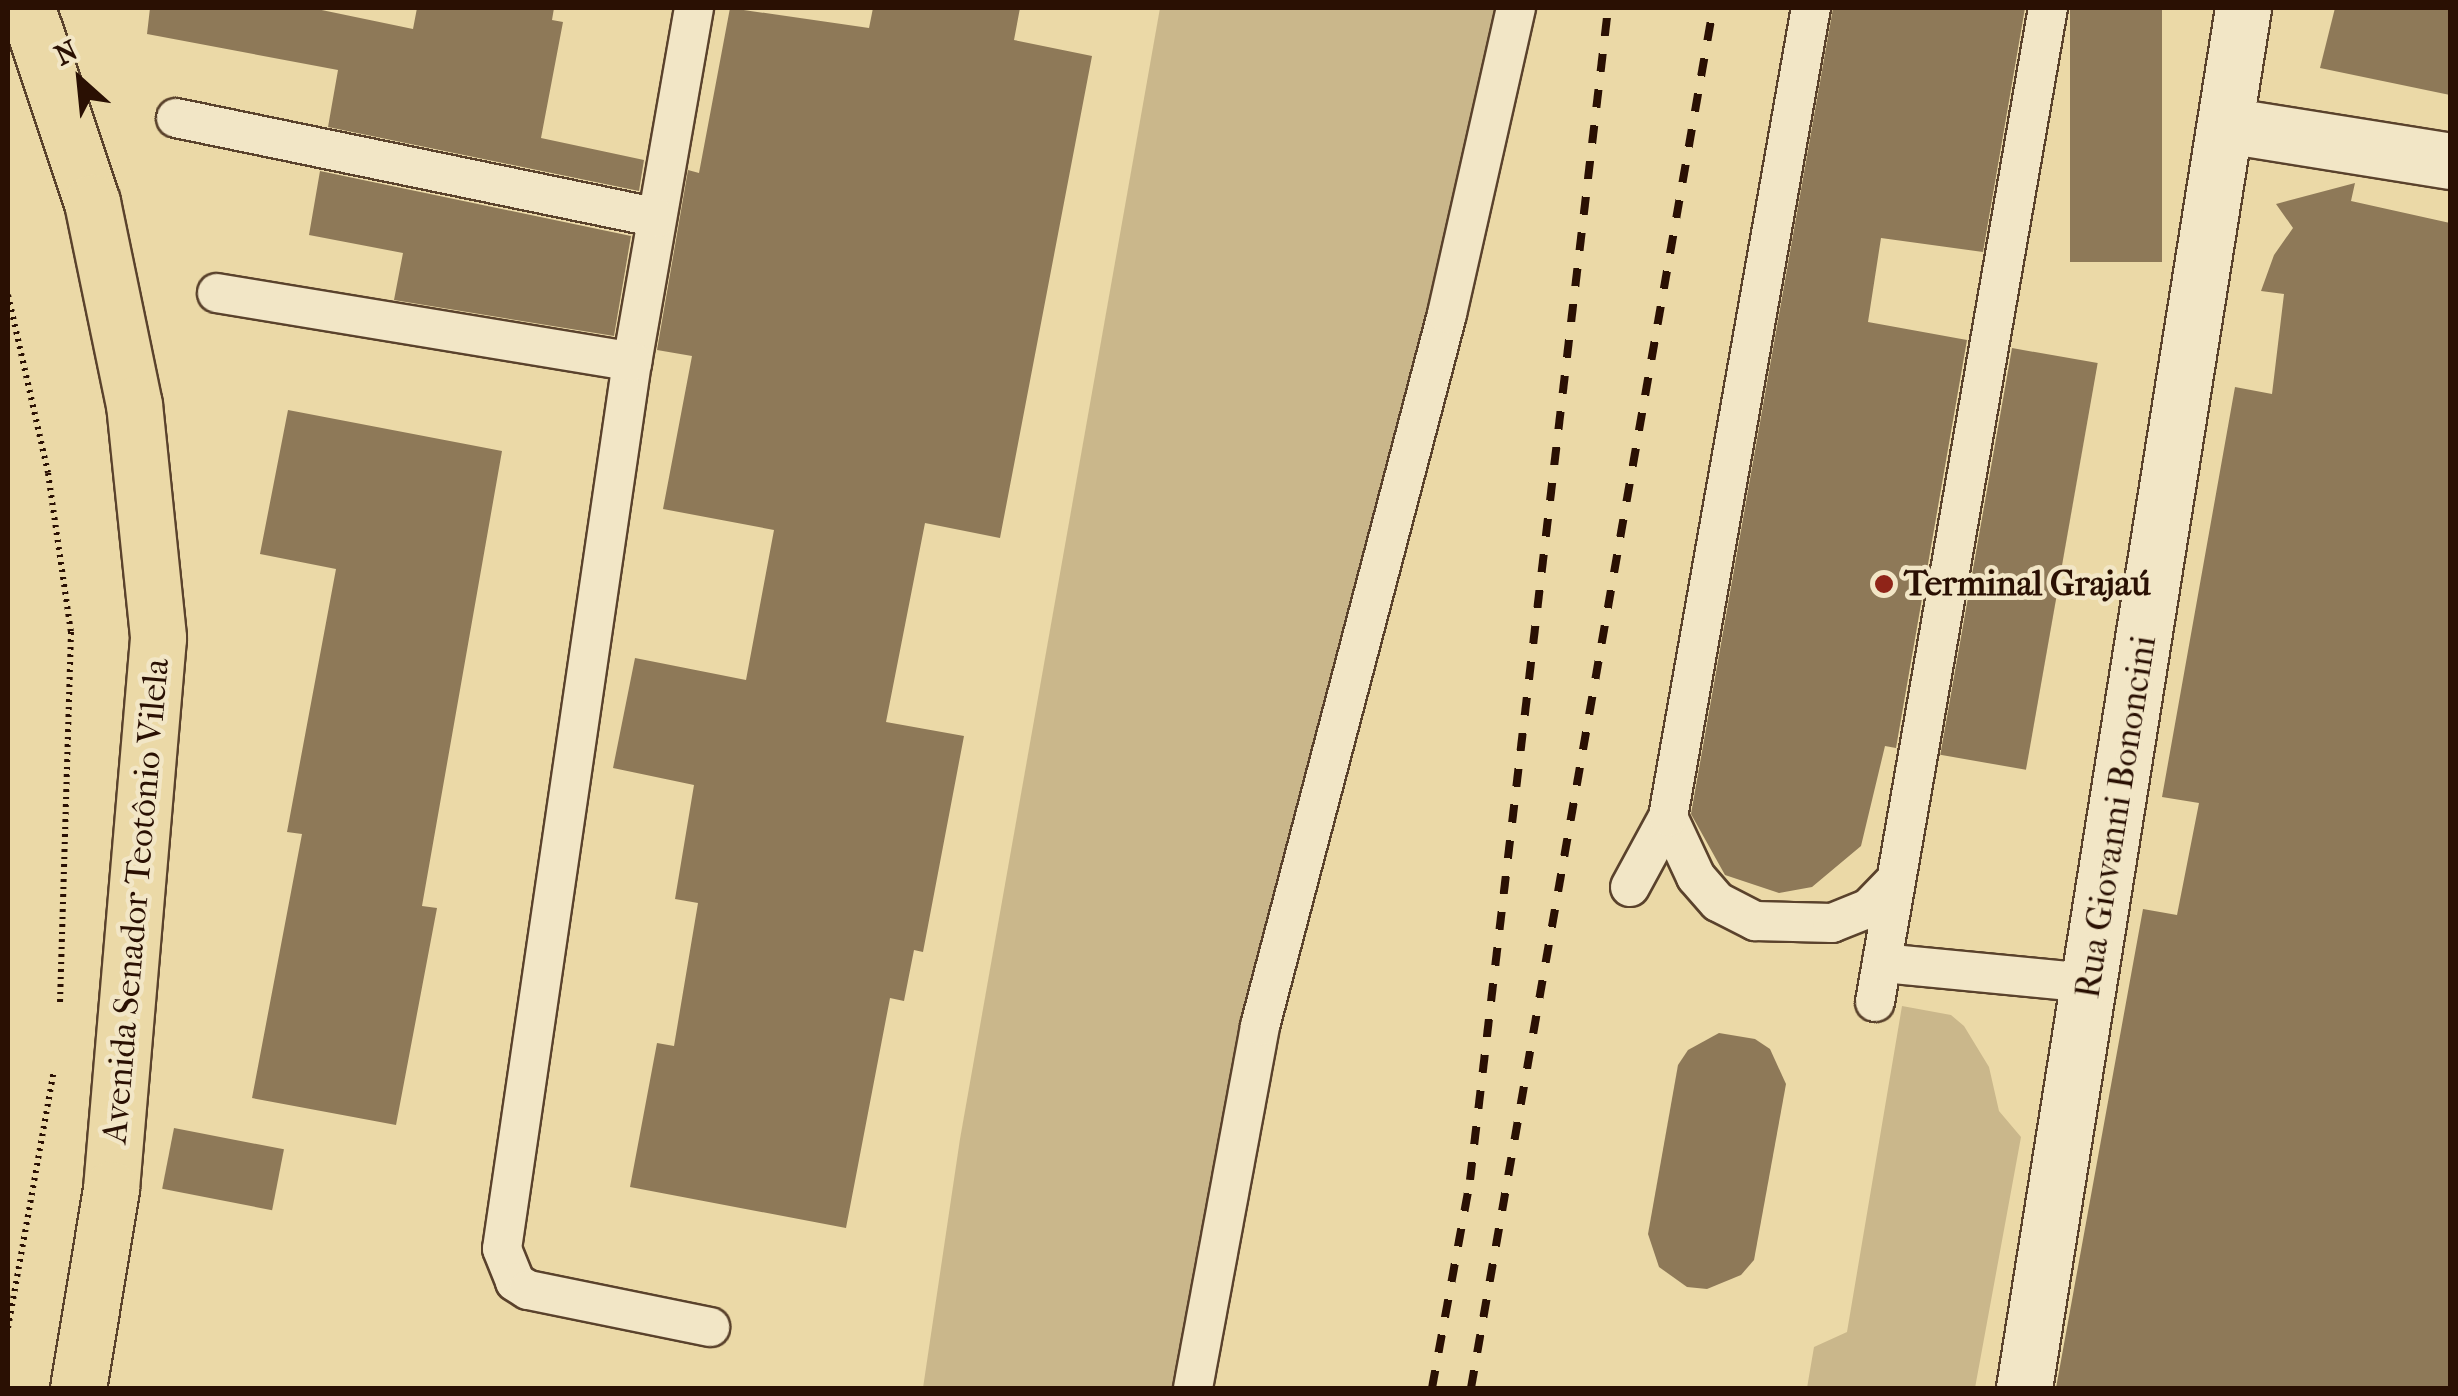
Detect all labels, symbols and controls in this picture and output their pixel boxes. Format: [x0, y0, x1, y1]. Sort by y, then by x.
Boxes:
north arrow [30, 30, 130, 130]
text: N [49, 33, 83, 72]
place label: Terminal Grajaú [1904, 563, 2151, 605]
marker: Terminal Grajaú [1873, 573, 1895, 595]
street label: Rua Giovanni Bononcini [2067, 633, 2165, 1001]
street label: Avenida Senador Teotônio Vilela [94, 657, 178, 1145]

